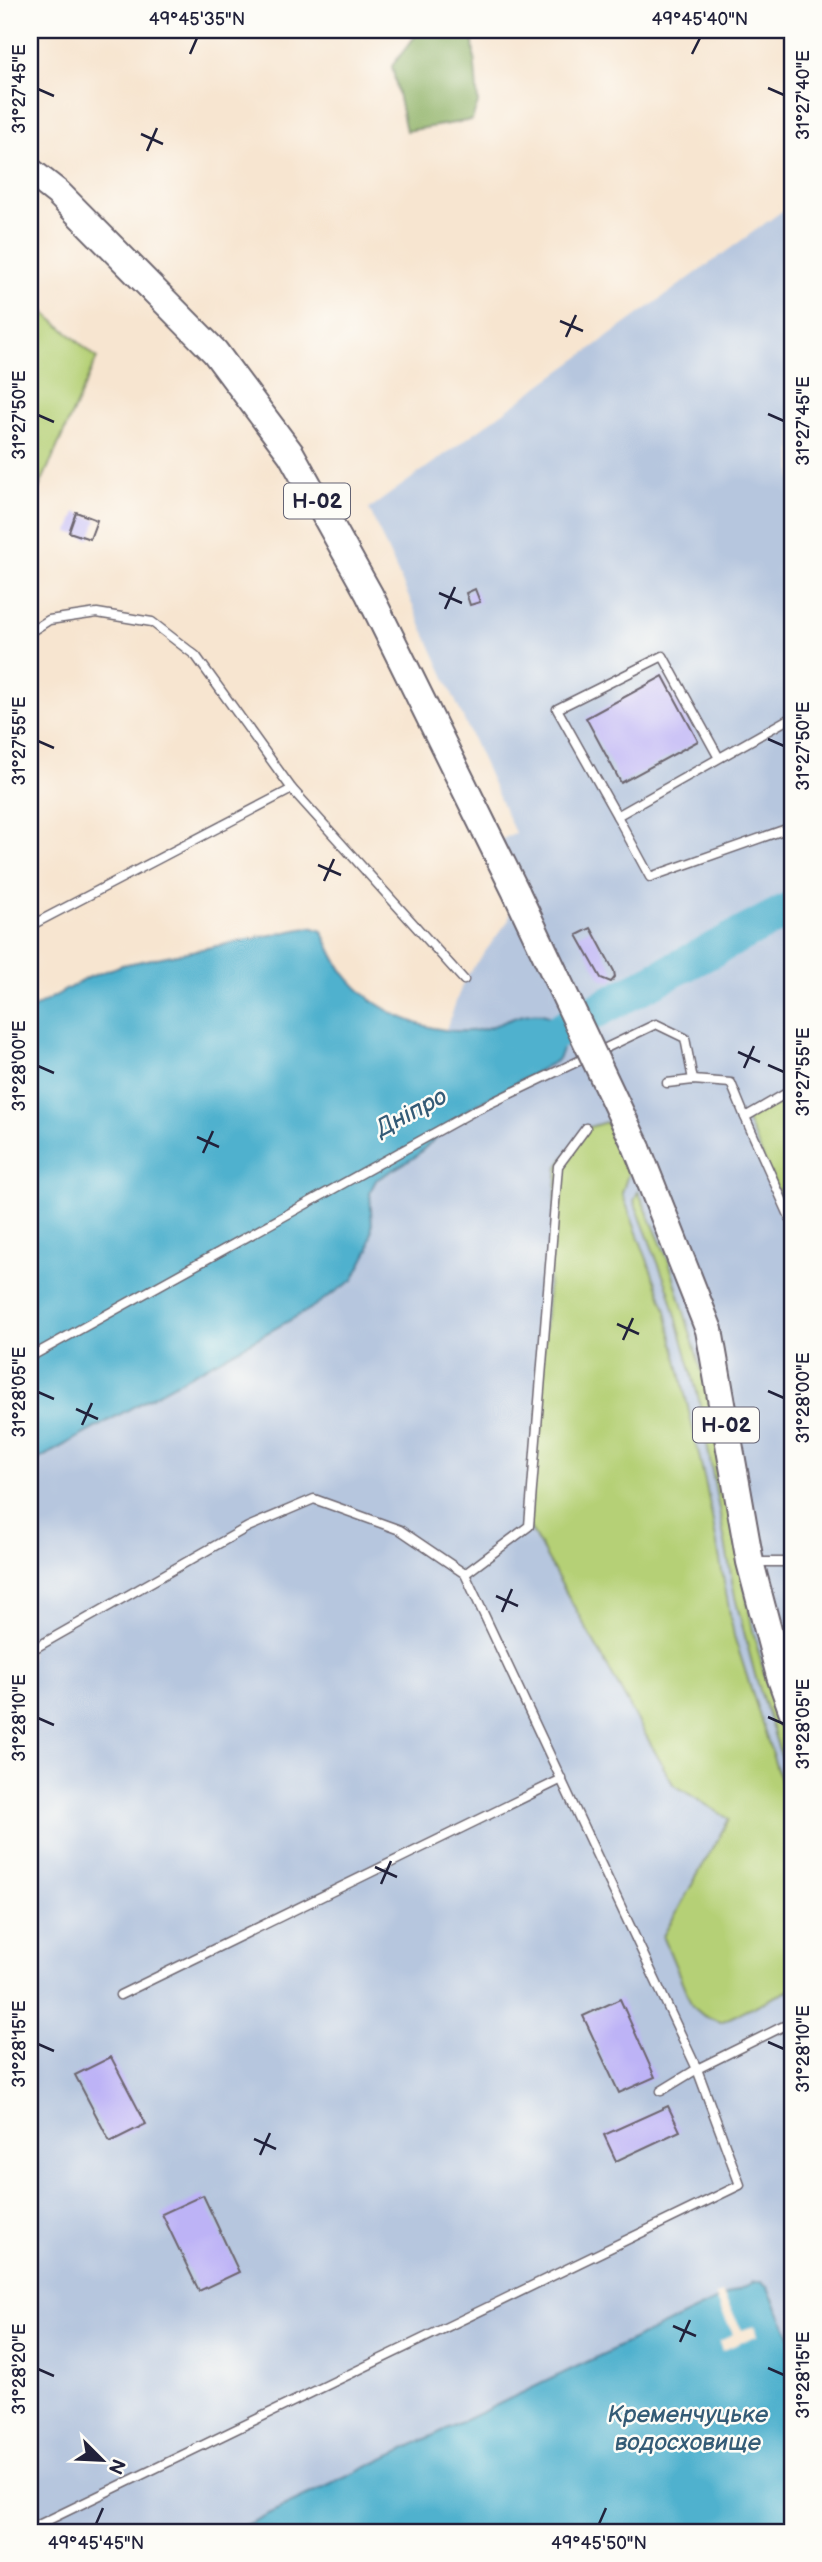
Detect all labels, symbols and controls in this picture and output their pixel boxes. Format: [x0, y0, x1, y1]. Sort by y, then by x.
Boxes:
text: 49°45'35"N [149, 9, 245, 30]
text: 49°45'40"N [652, 9, 748, 30]
text: 31°27'45"E [9, 44, 30, 134]
text: 31°27'40"E [793, 50, 814, 140]
text: 31°27'50"E [9, 370, 30, 460]
text: 31°27'45"E [793, 376, 814, 466]
road number: Н-02 [284, 484, 350, 518]
text: 31°27'55"E [9, 696, 30, 786]
text: 31°27'50"E [793, 701, 814, 791]
text: 31°28'00"E [9, 1020, 30, 1112]
text: 31°27'55"E [793, 1027, 814, 1117]
water label: Дніпро [369, 1081, 452, 1144]
text: 31°28'05"E [9, 1346, 30, 1437]
text: 31°28'00"E [793, 1352, 814, 1444]
road number: Н-02 [693, 1408, 759, 1442]
text: 31°28'10"E [9, 1674, 30, 1762]
text: 31°28'05"E [793, 1678, 814, 1769]
text: 31°28'15"E [9, 2000, 30, 2088]
text: 31°28'10"E [793, 2005, 814, 2093]
text: 31°28'20"E [9, 2323, 30, 2415]
text: 31°28'15"E [793, 2331, 814, 2419]
water label: Кременчуцьке водосховище [608, 2400, 769, 2457]
north arrow [66, 2426, 136, 2496]
text: N [103, 2455, 130, 2478]
text: 49°45'45"N [48, 2533, 144, 2554]
text: 49°45'50"N [551, 2533, 647, 2554]

